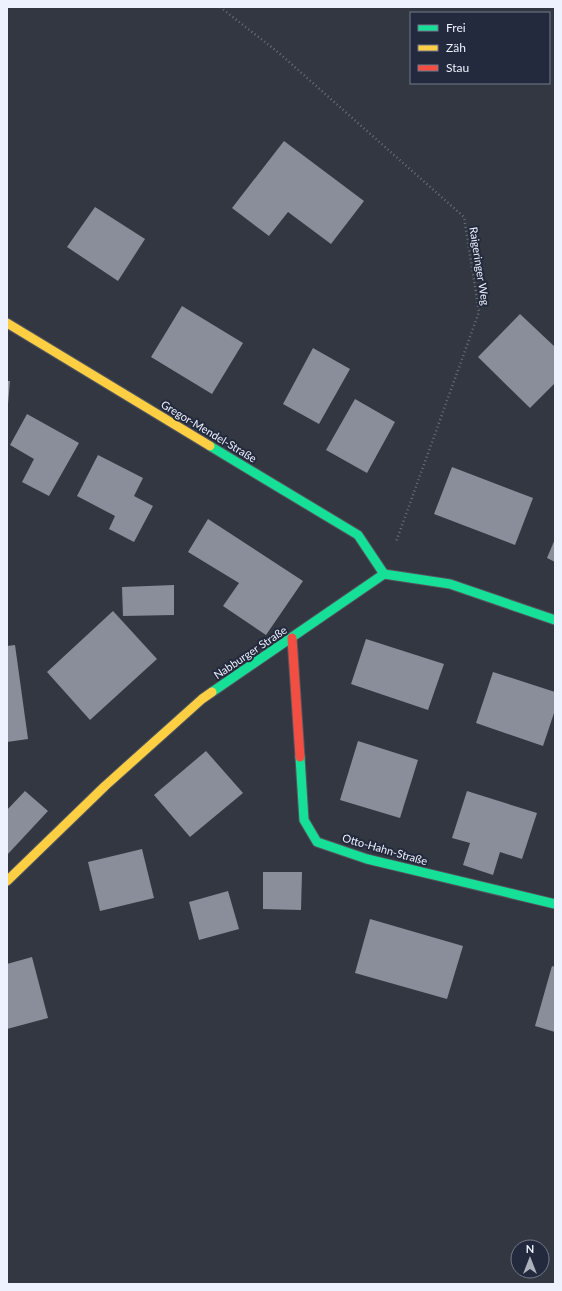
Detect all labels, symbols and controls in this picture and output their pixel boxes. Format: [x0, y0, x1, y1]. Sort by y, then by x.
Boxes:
legend [410, 12, 550, 84]
text: Frei [446, 20, 466, 35]
text: Zäh [446, 40, 466, 55]
text: Stau [446, 60, 469, 75]
street label: Raigeringer Weg [467, 226, 493, 306]
street label: Gregor-Mendel-Straße [159, 397, 259, 465]
street label: Nabburger Straße [211, 623, 289, 681]
street label: Otto-Hahn-Straße [341, 831, 429, 867]
north arrow [510, 1239, 550, 1279]
text: N [526, 1242, 534, 1255]

